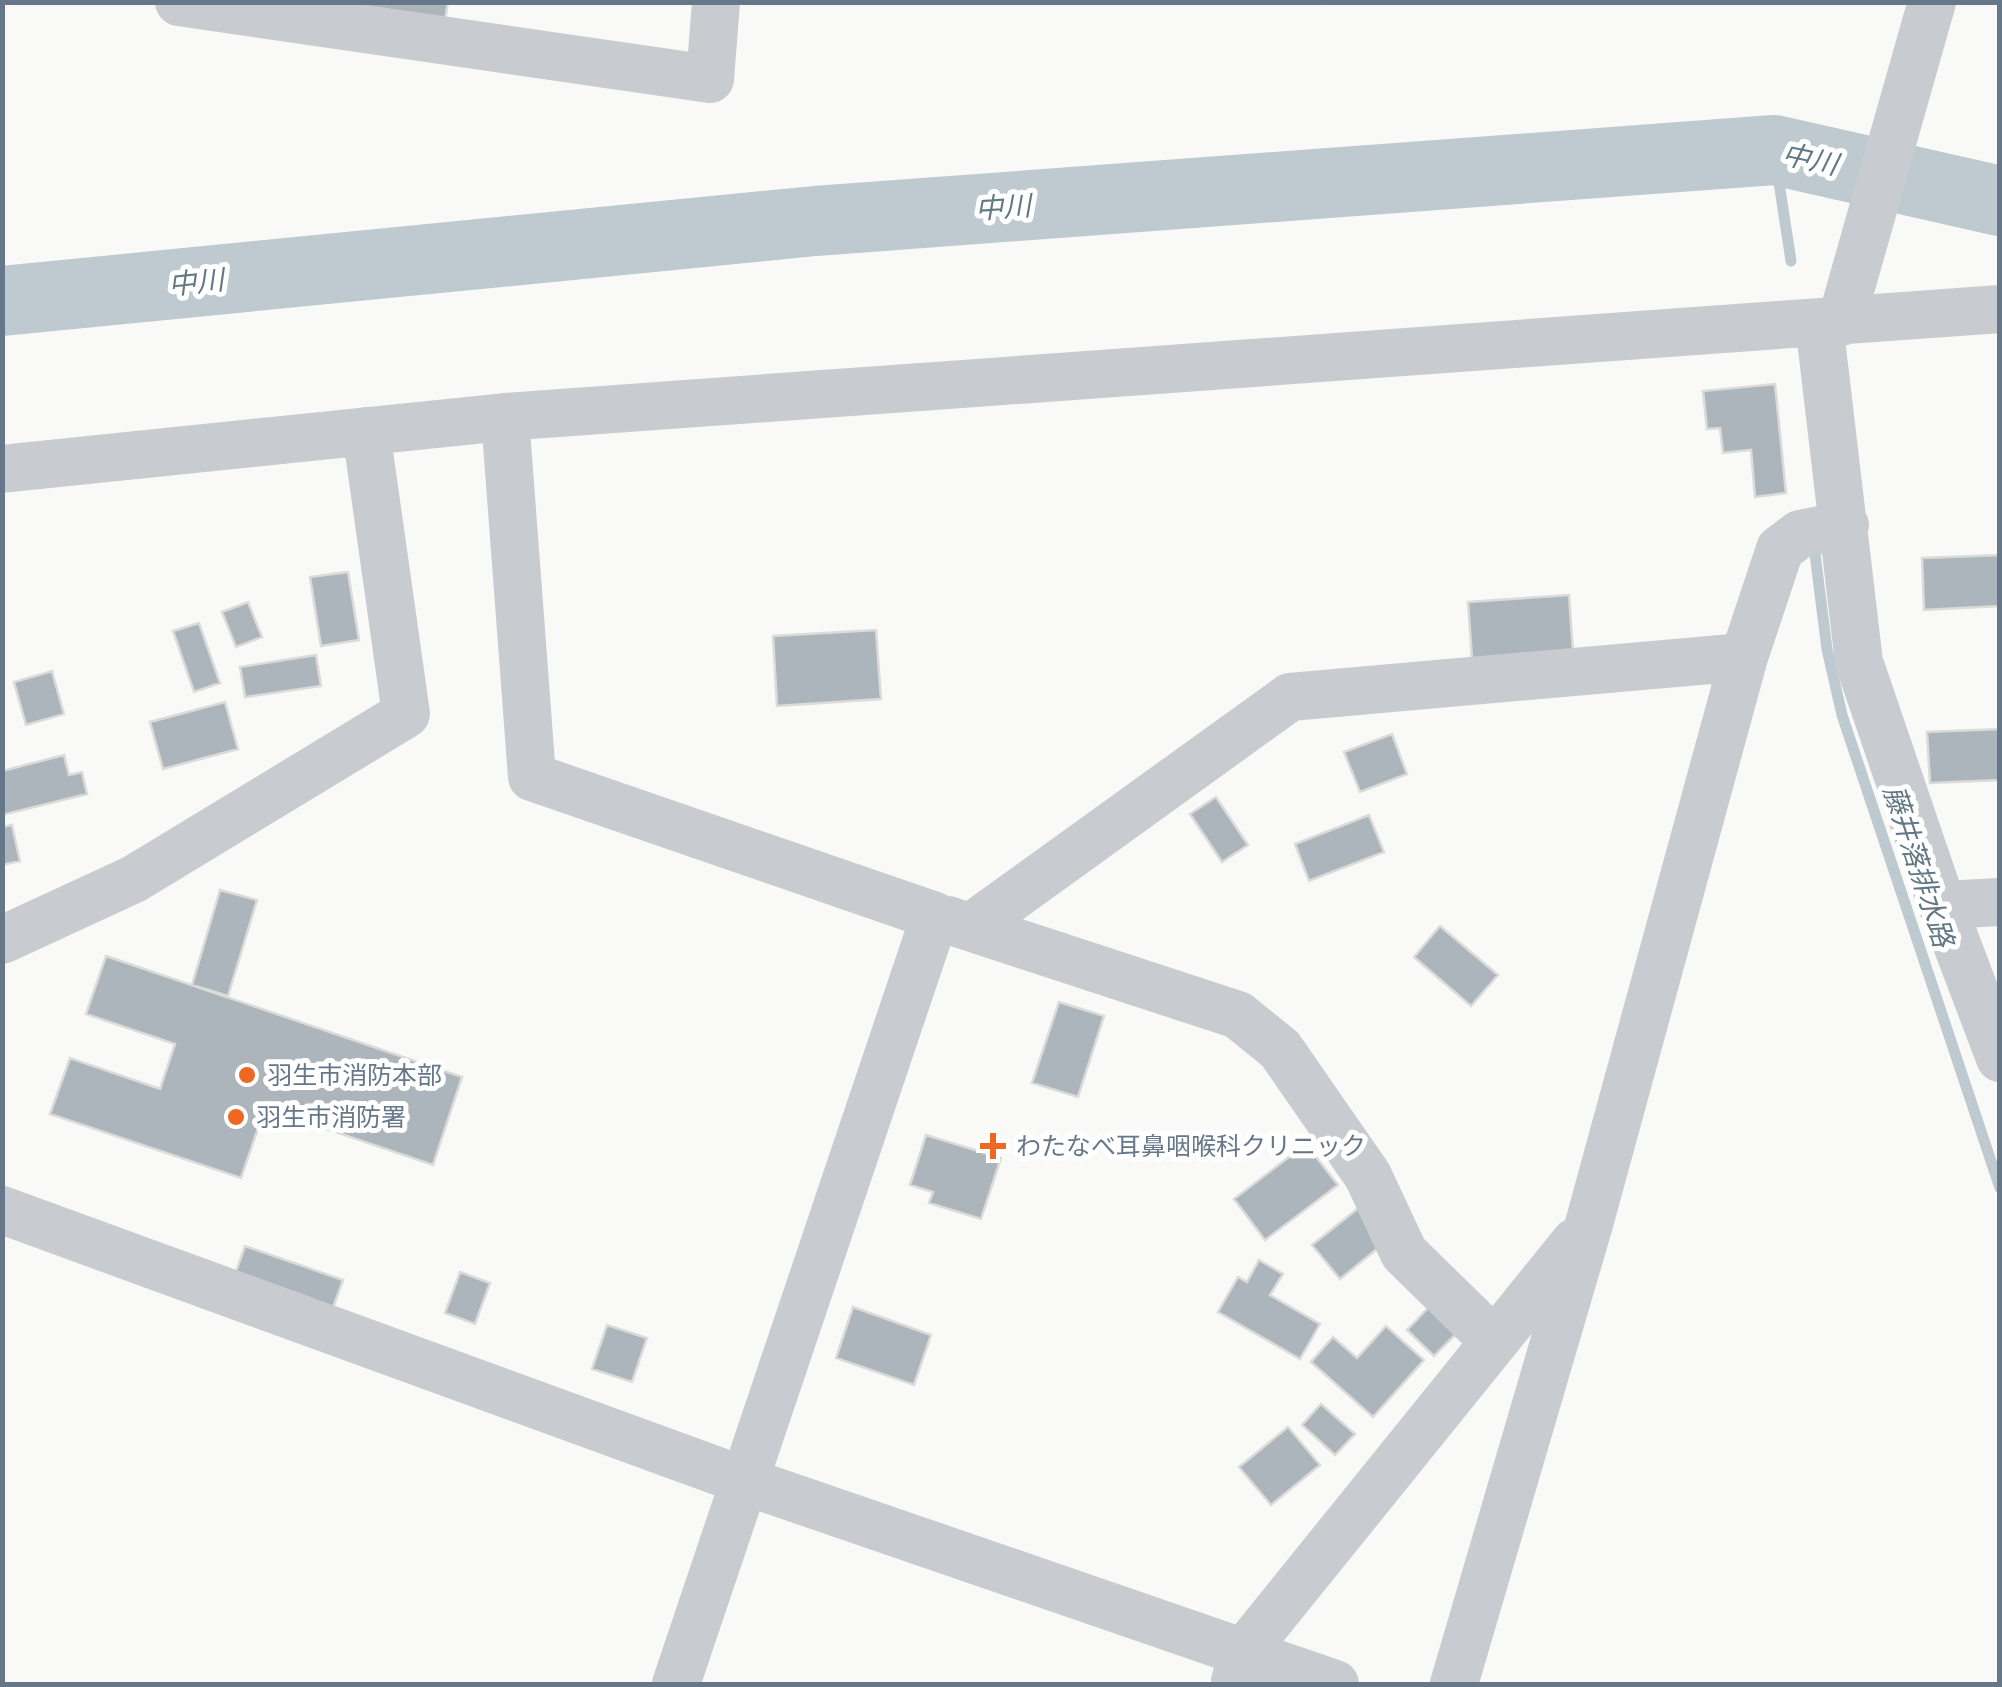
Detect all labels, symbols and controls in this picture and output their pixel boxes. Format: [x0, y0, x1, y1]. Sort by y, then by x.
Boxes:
water label: 中川 [1779, 134, 1844, 183]
water label: 中川 [974, 185, 1035, 227]
water label: 中川 [166, 259, 229, 303]
water label: 藤井落排水路 [1876, 780, 1965, 953]
place label: 羽生市消防本部 [267, 1057, 442, 1092]
marker: 羽生市消防本部 [236, 1064, 258, 1086]
place label: 羽生市消防署 [256, 1099, 406, 1134]
marker: 羽生市消防署 [225, 1106, 247, 1128]
place label: わたなべ耳鼻咽喉科クリニック [1016, 1128, 1366, 1163]
marker: わたなべ耳鼻咽喉科クリニック [980, 1133, 1006, 1159]

